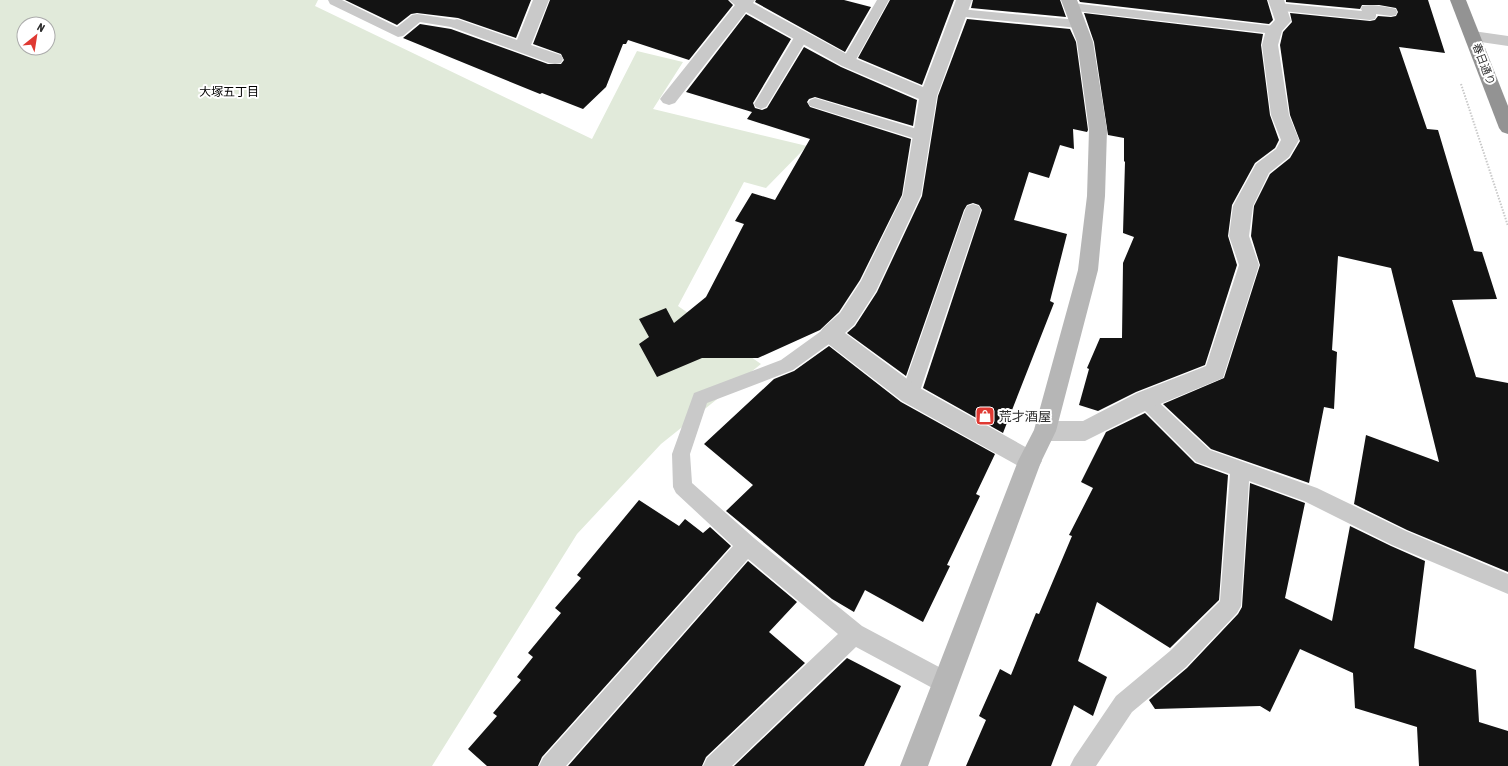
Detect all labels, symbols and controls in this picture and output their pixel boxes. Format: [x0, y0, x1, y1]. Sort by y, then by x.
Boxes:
north arrow [16, 16, 56, 56]
text: N [35, 21, 47, 34]
street label: 春日通り [1471, 41, 1497, 87]
district label: 大塚五丁目 [199, 85, 259, 99]
shop icon: 荒才酒屋 [974, 405, 996, 427]
place label: 荒才酒屋 [999, 409, 1051, 424]

